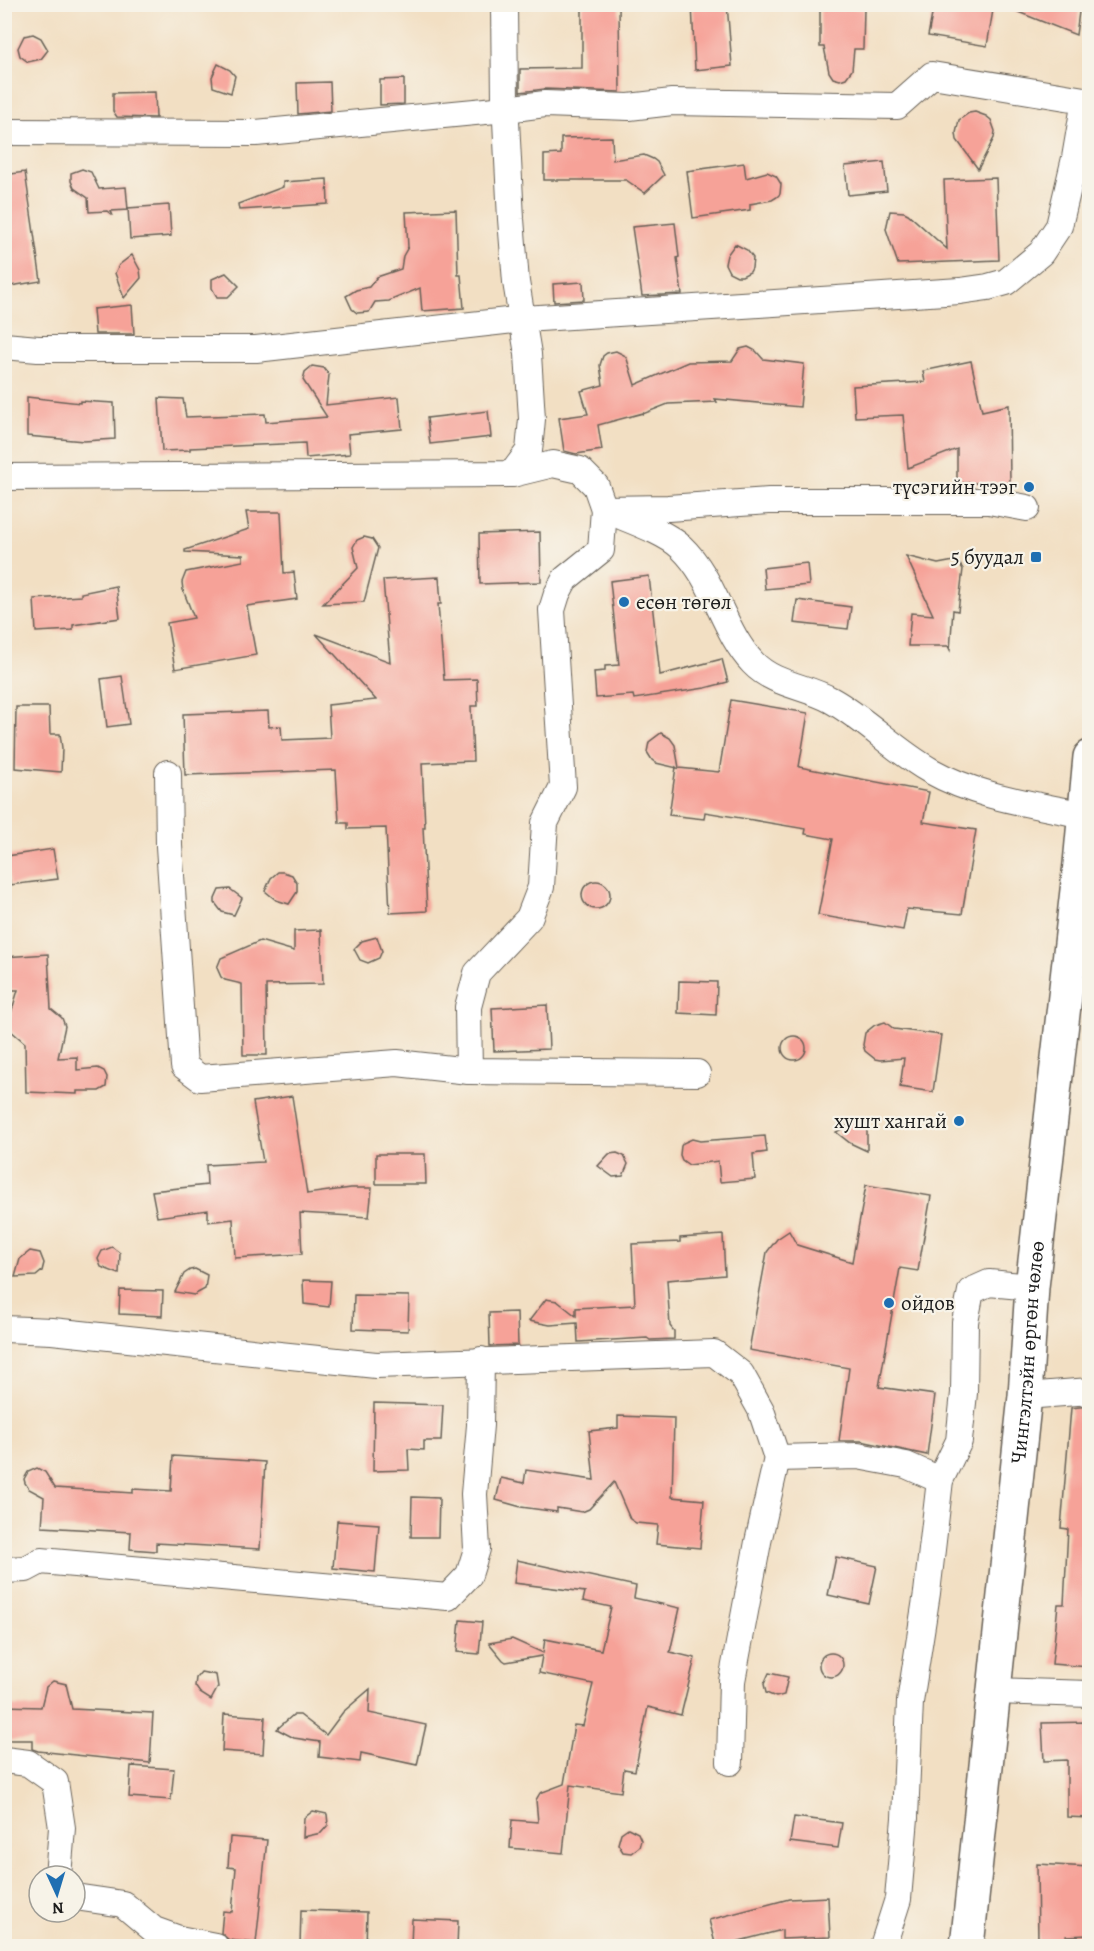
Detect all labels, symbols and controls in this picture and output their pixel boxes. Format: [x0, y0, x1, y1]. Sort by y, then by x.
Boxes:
place label: түсэгийн тээг [893, 473, 1017, 501]
marker: түсэгийн тээг [1022, 480, 1036, 494]
place label: 5 буудал [951, 543, 1024, 571]
marker: 5 буудал [1029, 550, 1043, 564]
place label: есөн төгөл [636, 588, 731, 616]
marker: есөн төгөл [617, 595, 631, 609]
place label: хушт хангай [834, 1107, 947, 1135]
marker: хушт хангай [952, 1114, 966, 1128]
street label: Чингэлтэйн өргөн чөлөө [1004, 1239, 1051, 1465]
place label: ойдов [901, 1289, 955, 1317]
marker: ойдов [882, 1296, 896, 1310]
north arrow [27, 1864, 87, 1924]
text: N [51, 1897, 65, 1919]

